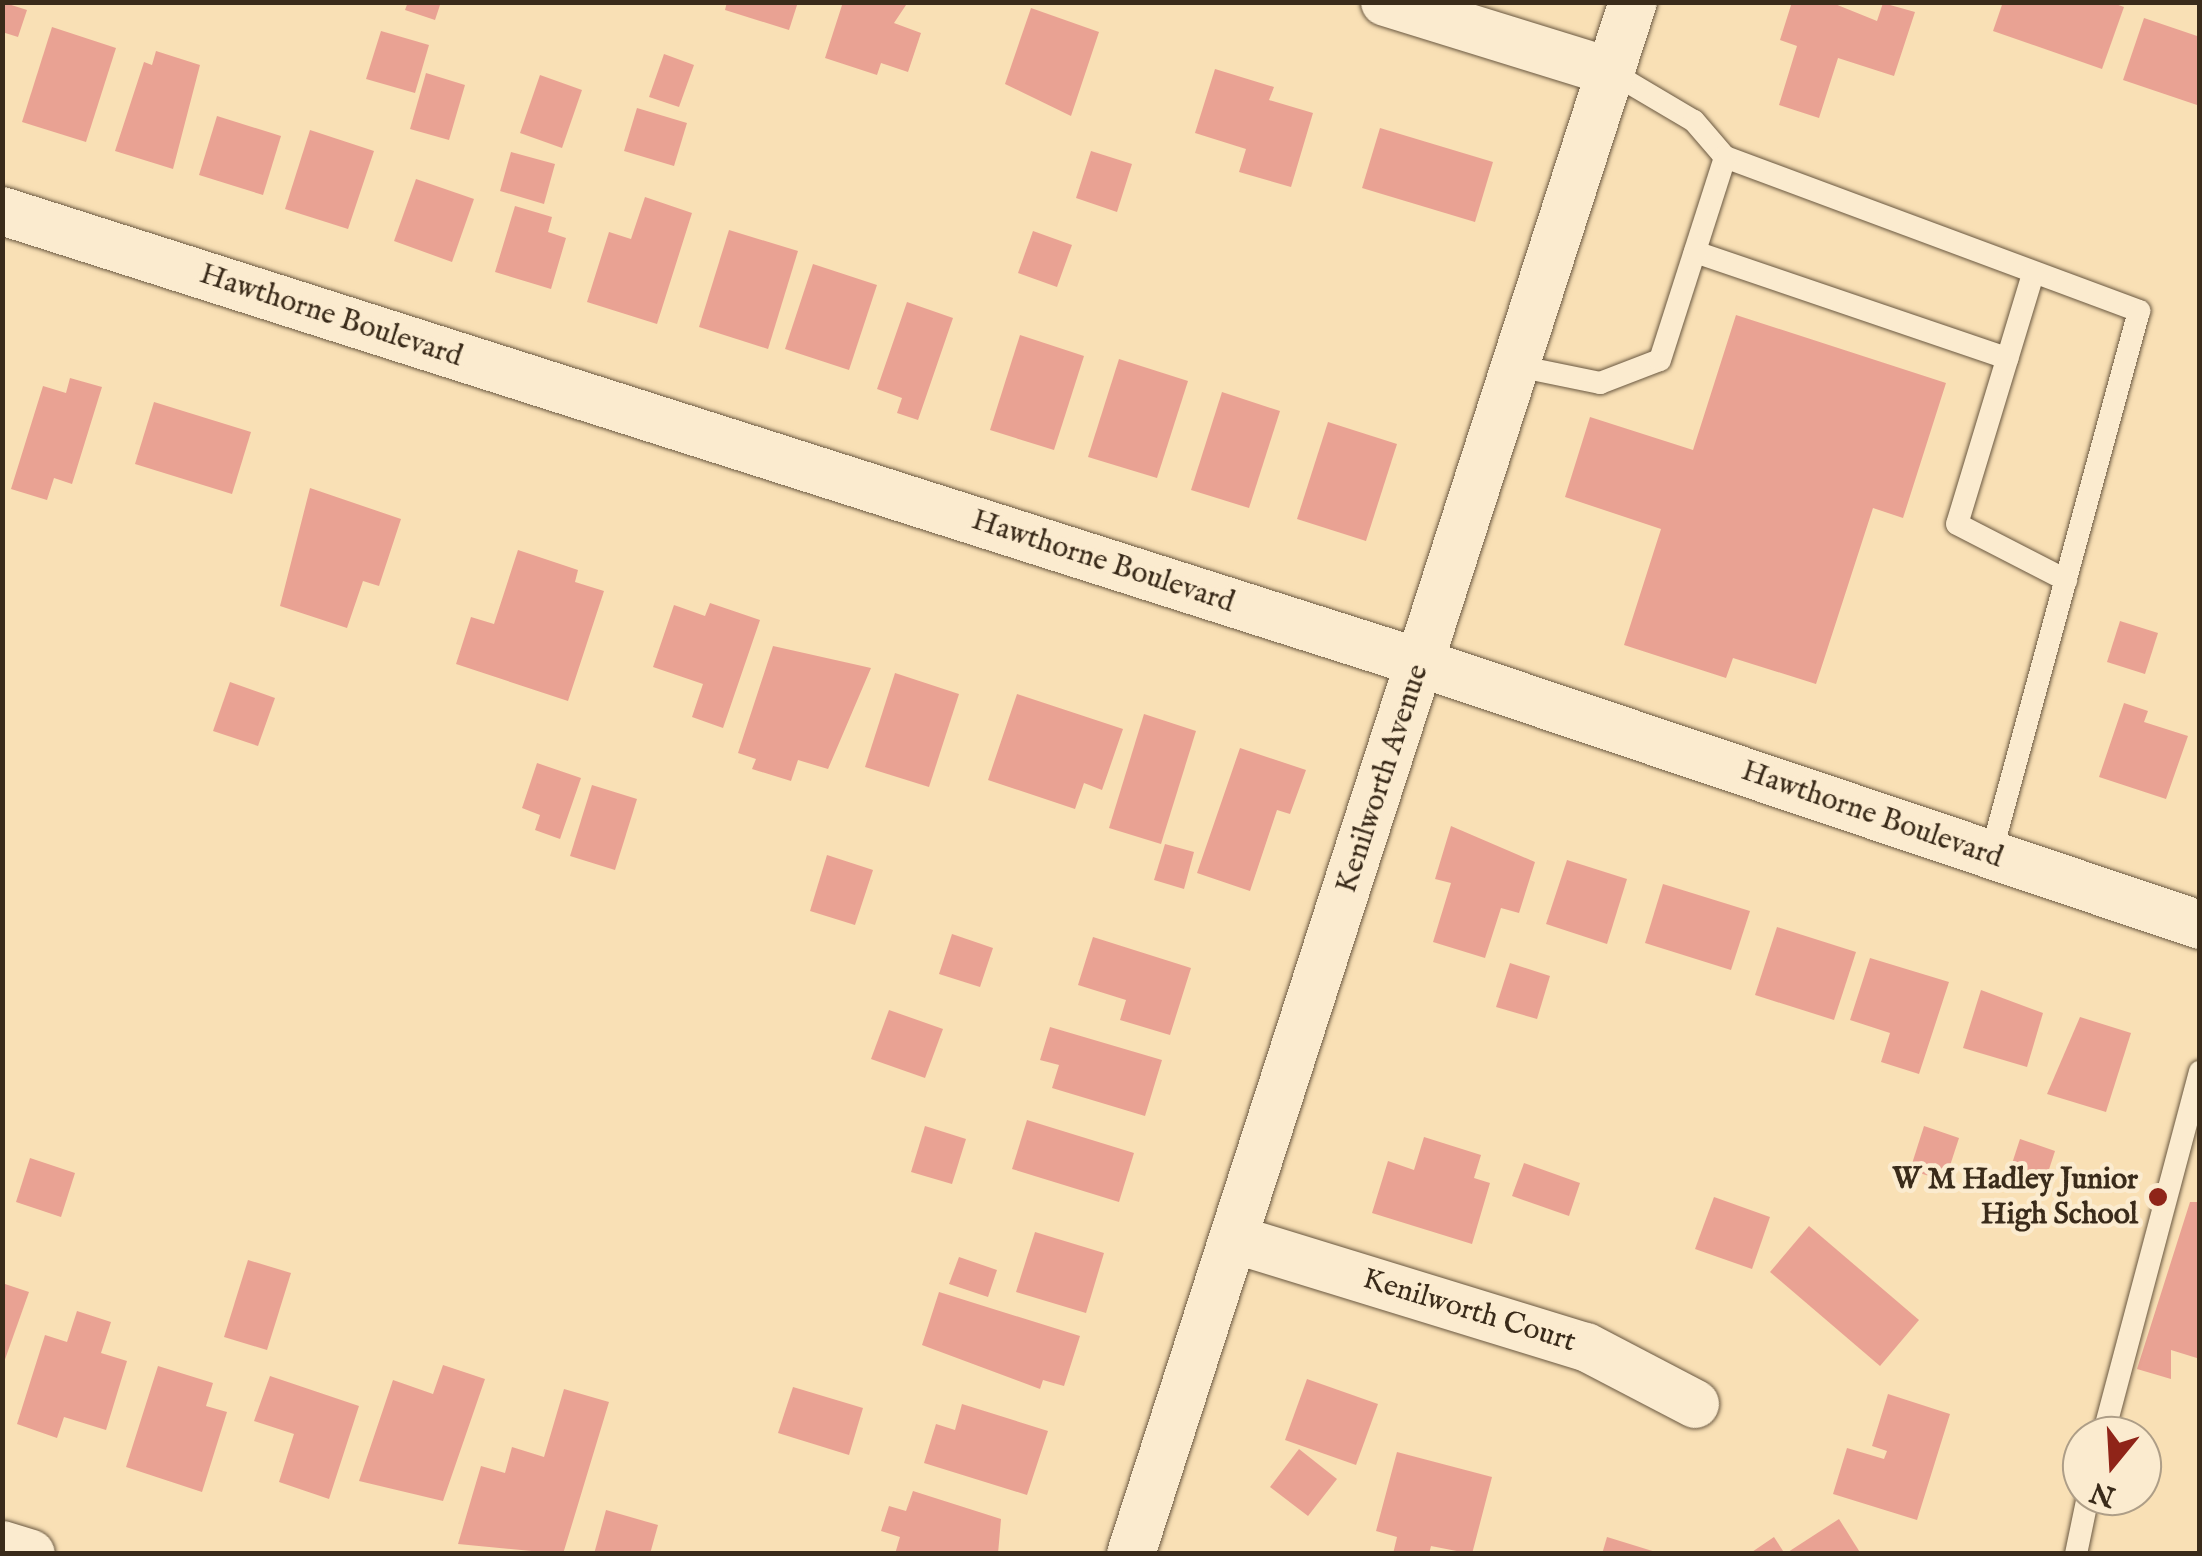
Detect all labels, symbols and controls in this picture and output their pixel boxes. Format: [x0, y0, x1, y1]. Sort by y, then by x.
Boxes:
street label: Hawthorne Boulevard [195, 257, 467, 375]
street label: Hawthorne Boulevard [967, 503, 1239, 621]
street label: Kenilworth Avenue [1329, 660, 1437, 898]
street label: Hawthorne Boulevard [1737, 753, 2007, 877]
place label: W M Hadley Junior High School [1892, 1162, 2138, 1232]
marker: W M Hadley Junior High School [2147, 1186, 2169, 1208]
street label: Kenilworth Court [1358, 1262, 1580, 1360]
north arrow [2062, 1416, 2162, 1516]
text: N [2086, 1473, 2120, 1513]

